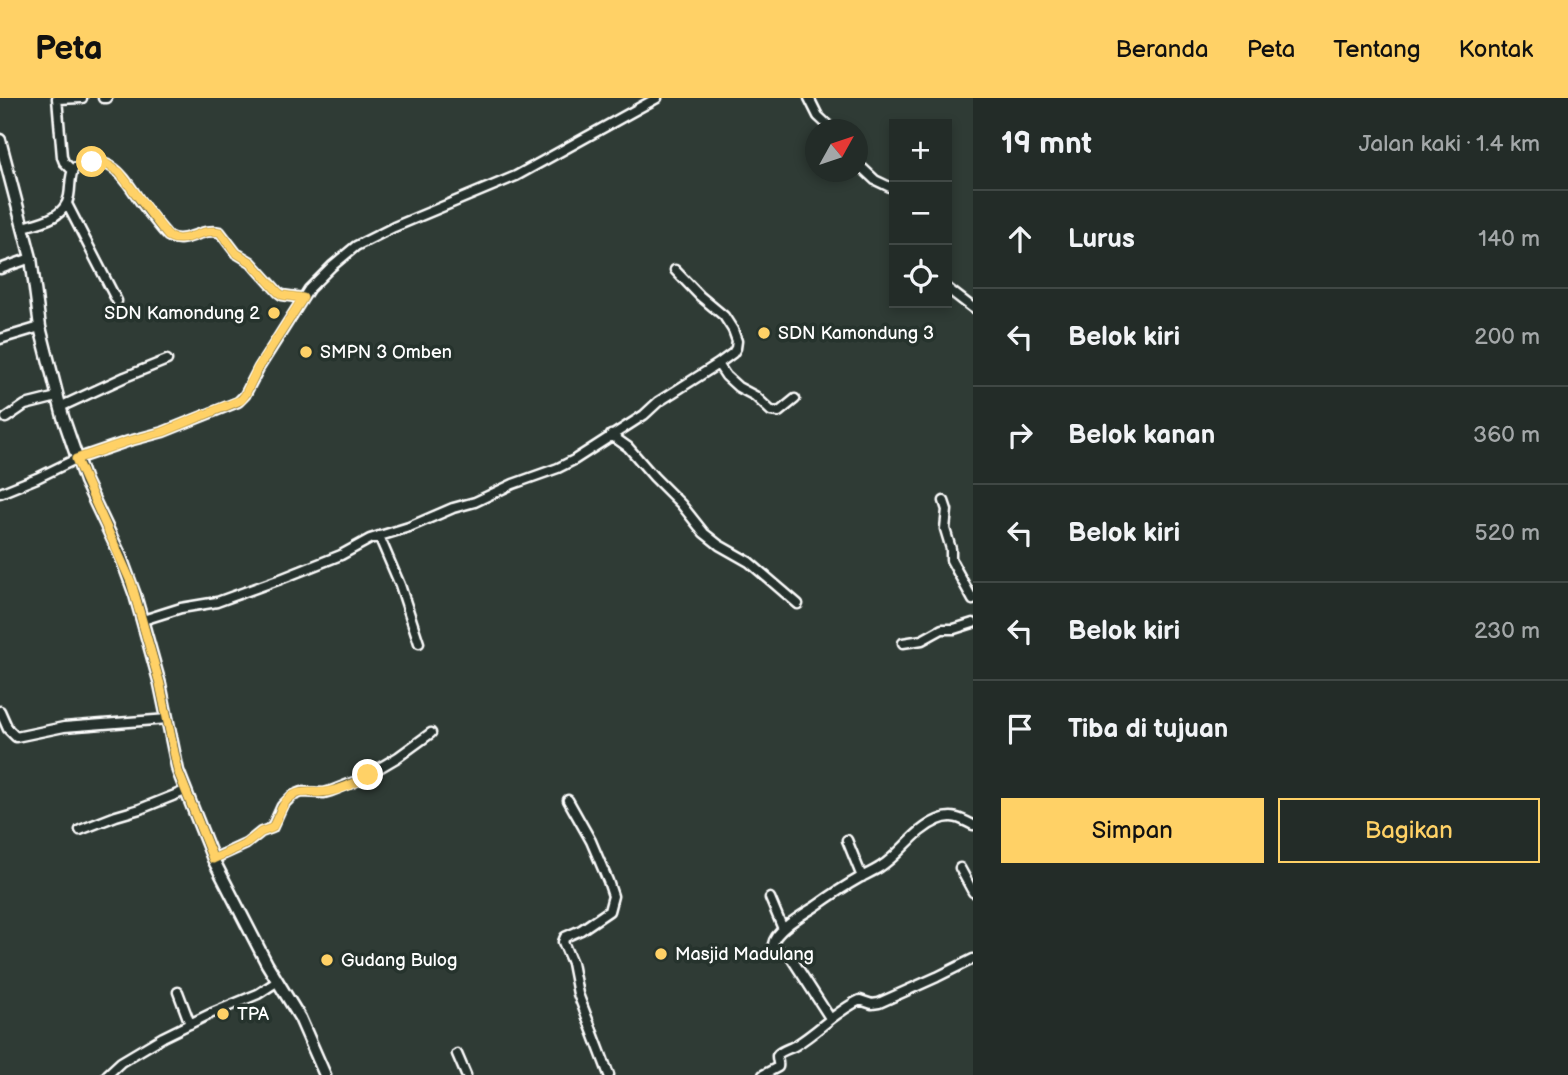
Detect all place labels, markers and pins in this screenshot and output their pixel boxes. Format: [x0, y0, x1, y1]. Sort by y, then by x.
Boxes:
place label: SDN Kamondung 2 [104, 303, 260, 324]
marker: SDN Kamondung 2 [266, 305, 282, 321]
place label: SDN Kamondung 3 [778, 323, 934, 344]
marker: SDN Kamondung 3 [756, 325, 772, 341]
place label: SMPN 3 Omben [320, 342, 452, 363]
marker: SMPN 3 Omben [298, 344, 314, 360]
place label: Masjid Madulang [675, 944, 814, 965]
marker: Masjid Madulang [653, 946, 669, 962]
place label: Gudang Bulog [341, 950, 457, 971]
marker: Gudang Bulog [319, 952, 335, 968]
place label: TPA [237, 1004, 269, 1025]
marker: TPA [215, 1006, 231, 1022]

